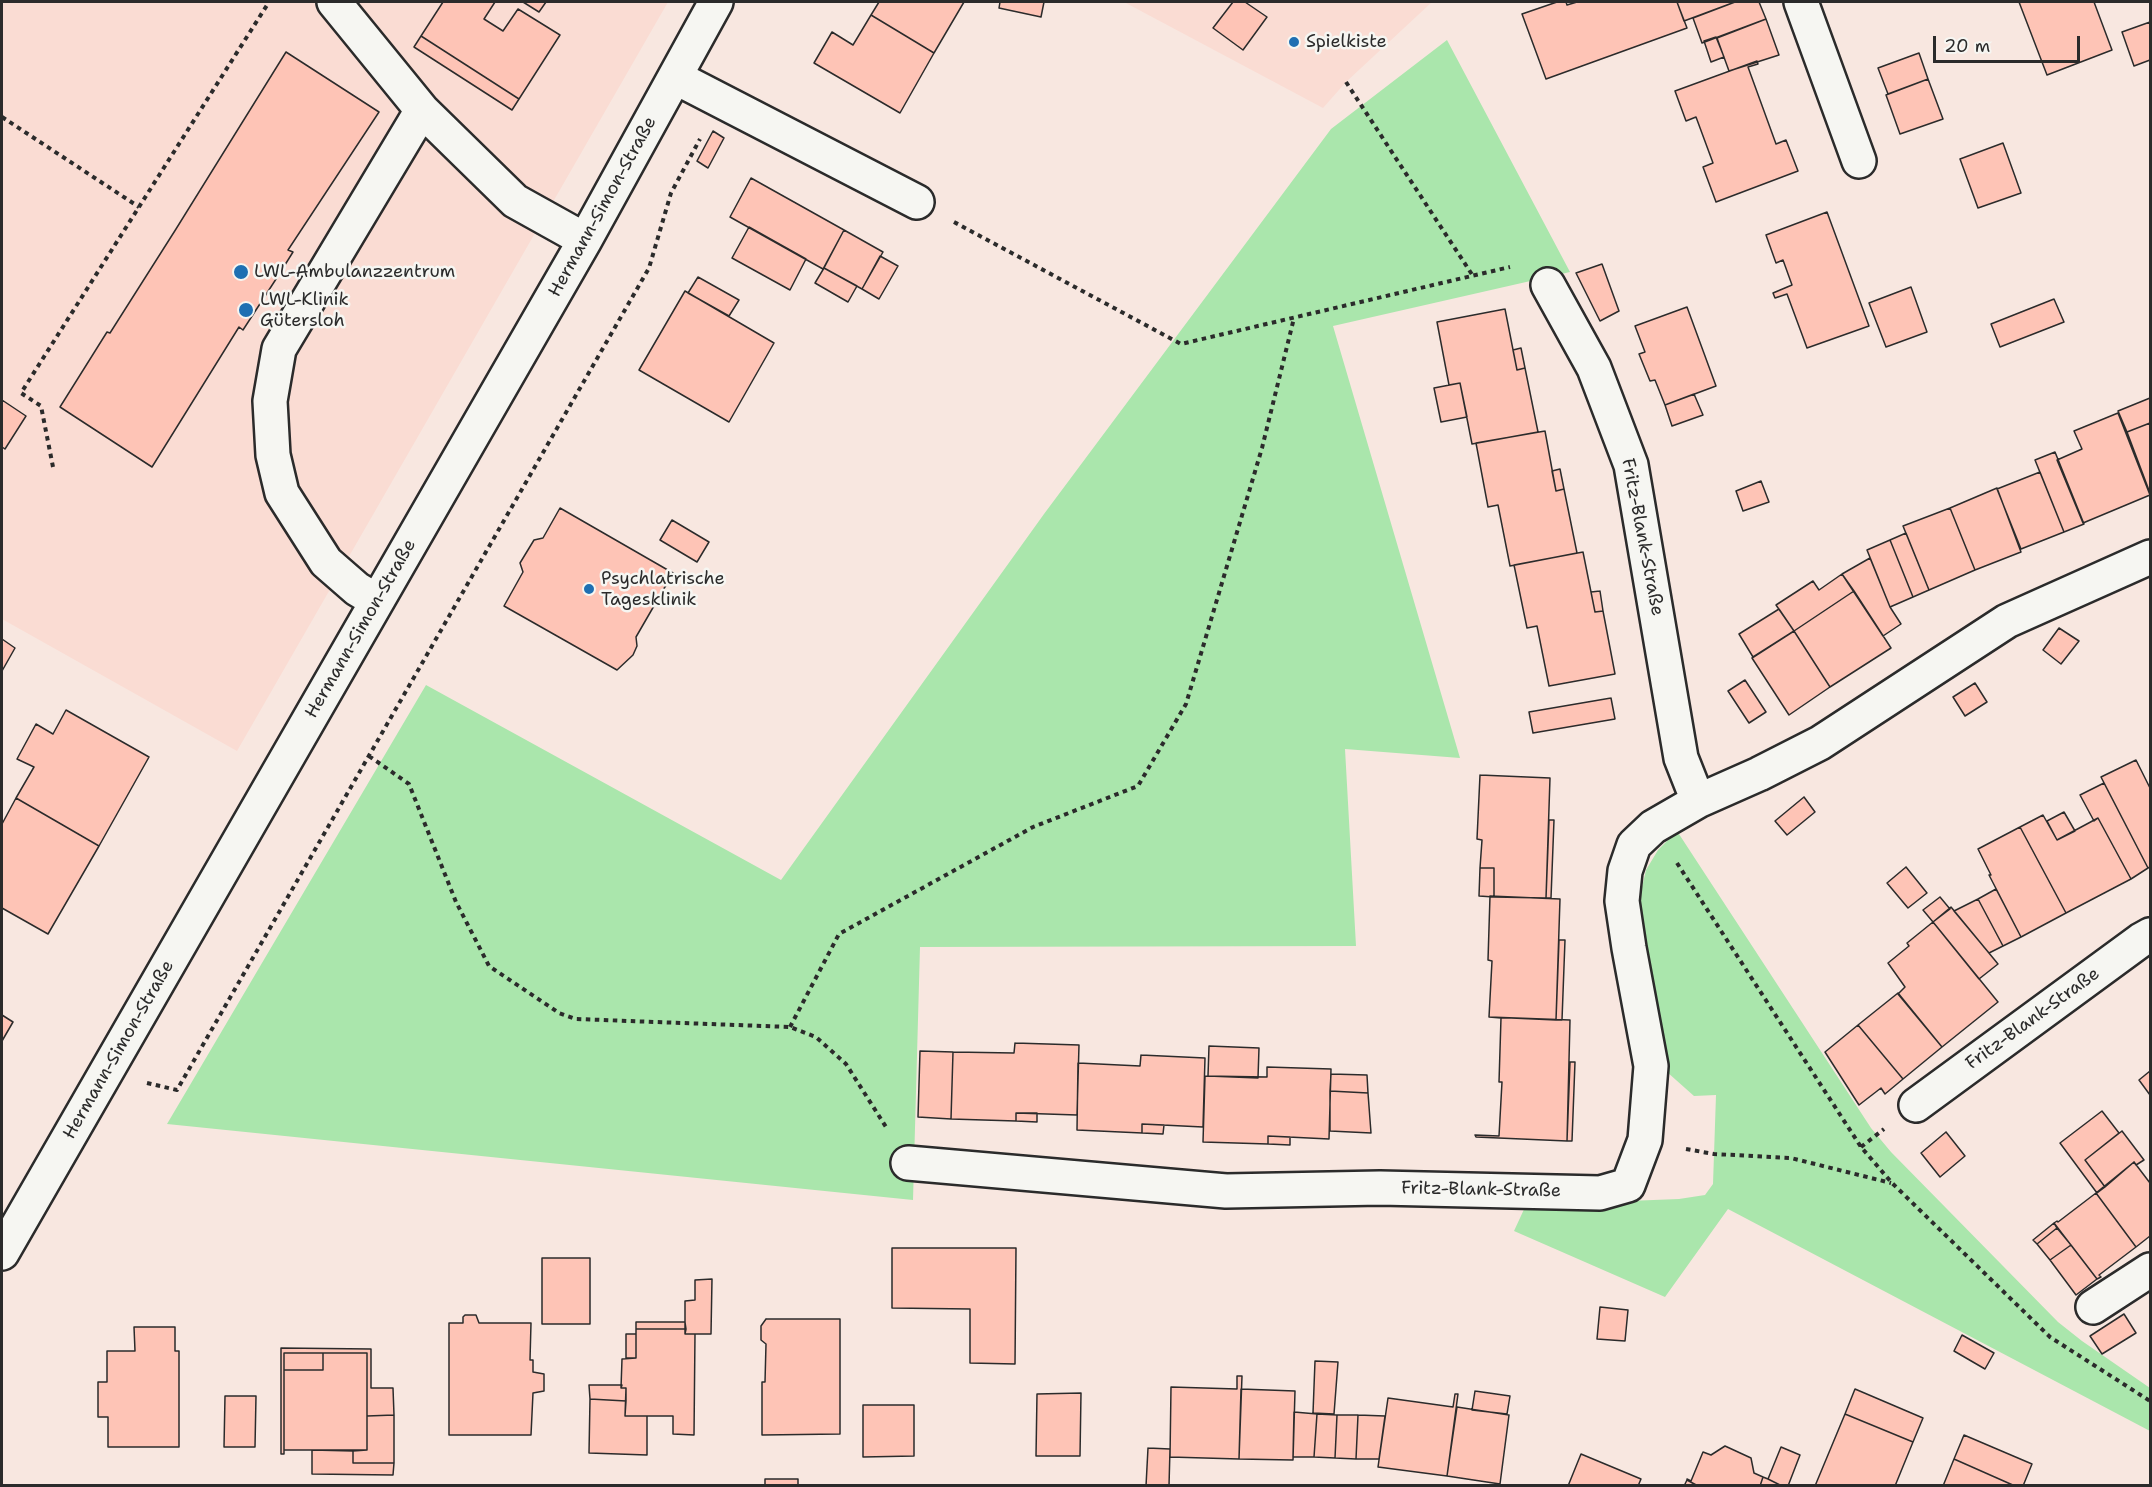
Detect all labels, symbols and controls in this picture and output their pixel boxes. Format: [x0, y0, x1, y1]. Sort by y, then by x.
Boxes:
scale bar [1936, 24, 2083, 62]
place label: Spielkiste [1306, 31, 1387, 53]
text: 20 m [1944, 34, 1990, 58]
marker: Spielkiste [1287, 35, 1301, 49]
street label: Hermann-Simon-Straße [544, 113, 662, 301]
place label: LWL-Ambulanzzentrum [254, 261, 455, 283]
marker: LWL-Ambulanzzentrum [232, 263, 250, 281]
place label: LWL-Klinik Gütersloh [260, 289, 349, 332]
marker: LWL-Klinik Gütersloh [237, 301, 255, 319]
street label: Fritz-Blank-Straße [1616, 456, 1668, 618]
street label: Hermann-Simon-Straße [301, 536, 421, 722]
place label: Psychlatrische Tagesklinik [601, 568, 725, 610]
marker: Psychlatrische Tagesklinik [582, 582, 596, 596]
street label: Hermann-Simon-Straße [59, 957, 179, 1143]
street label: Fritz-Blank-Straße [1962, 963, 2104, 1075]
street label: Fritz-Blank-Straße [1401, 1178, 1561, 1202]

